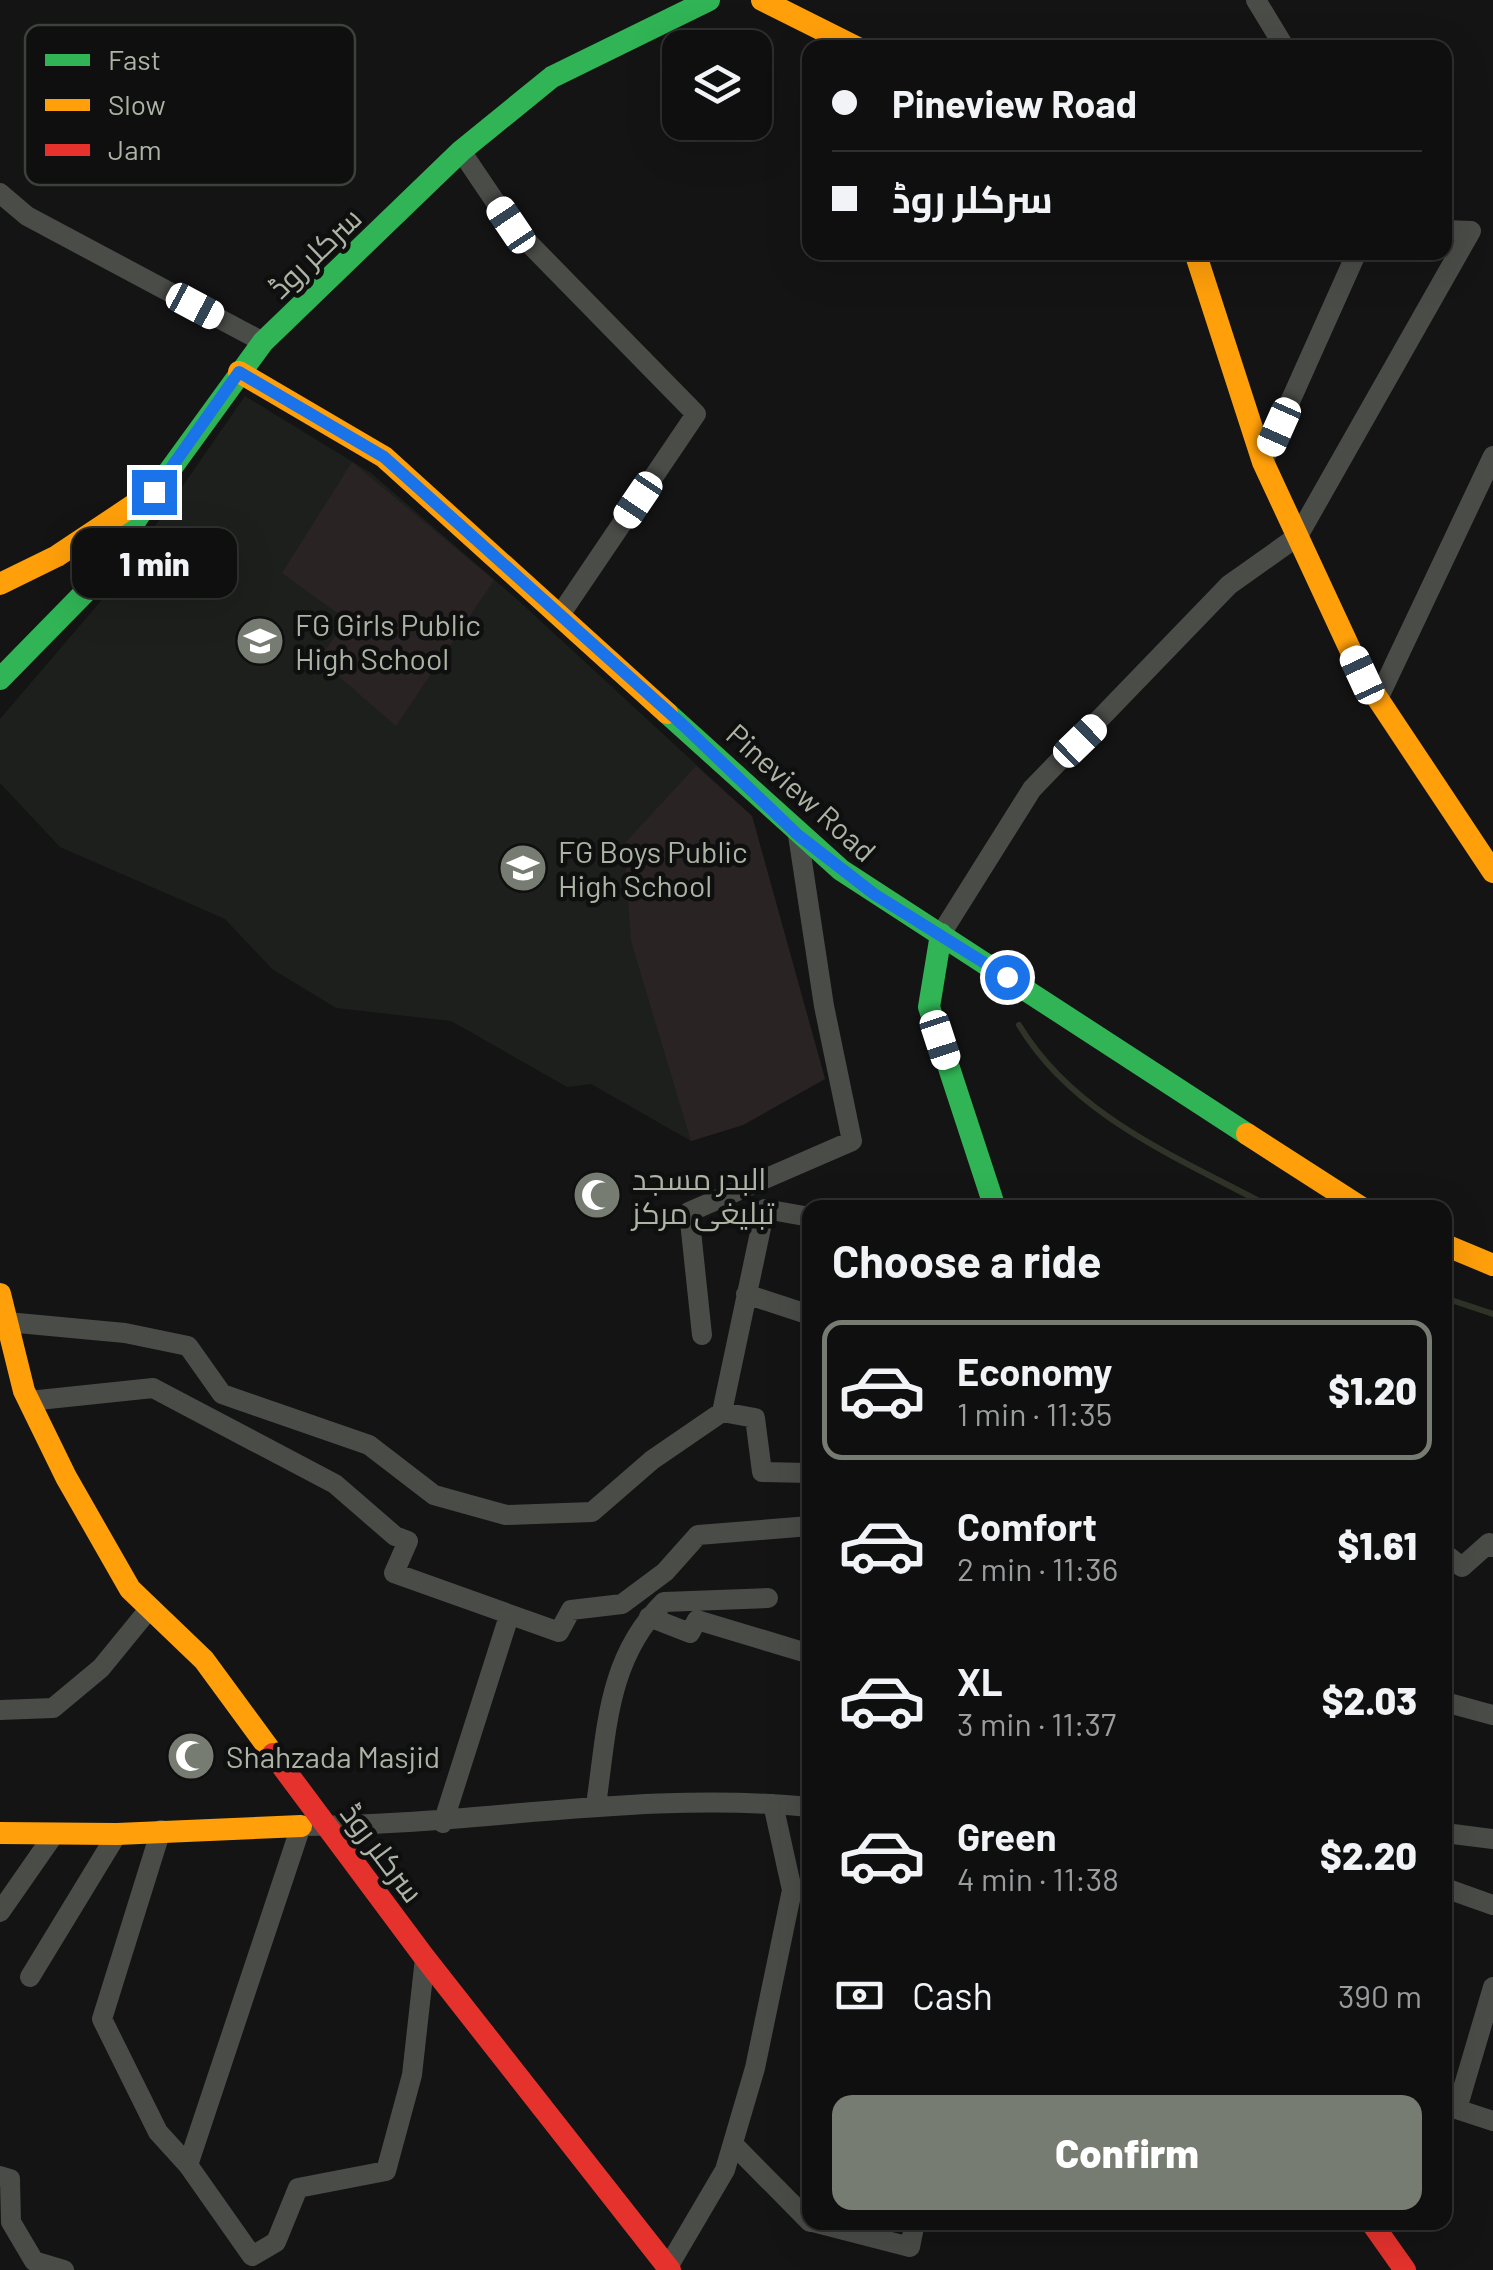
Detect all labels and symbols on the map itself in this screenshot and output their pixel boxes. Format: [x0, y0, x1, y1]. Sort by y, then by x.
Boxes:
legend [25, 25, 355, 185]
text: Fast [108, 42, 161, 76]
text: Slow [108, 87, 166, 121]
text: Jam [108, 132, 162, 166]
car [482, 192, 540, 258]
street label: سرکلر روڈ [260, 199, 369, 306]
car [161, 279, 229, 333]
car [1253, 393, 1305, 461]
car [609, 467, 667, 533]
route end [132, 470, 177, 515]
callout: 1 min [72, 527, 236, 597]
place label: FG Girls Public High School [295, 606, 481, 676]
school or university icon: FG Girls Public High School [234, 615, 286, 667]
car [1336, 641, 1388, 709]
car [1048, 709, 1112, 773]
street label: Pineview Road [720, 716, 884, 868]
place label: FG Boys Public High School [558, 833, 748, 903]
school or university icon: FG Boys Public High School [497, 842, 549, 894]
route start [985, 955, 1030, 1000]
car [916, 1007, 964, 1073]
place label: البدر مسجد تبلیغی مرکز [630, 1160, 774, 1232]
mosque icon: البدر مسجد تبلیغی مرکز [571, 1169, 623, 1221]
mosque icon: Shahzada Masjid [165, 1730, 217, 1782]
place label: Shahzada Masjid [226, 1738, 440, 1774]
street label: سرکلر روڈ [333, 1795, 432, 1909]

